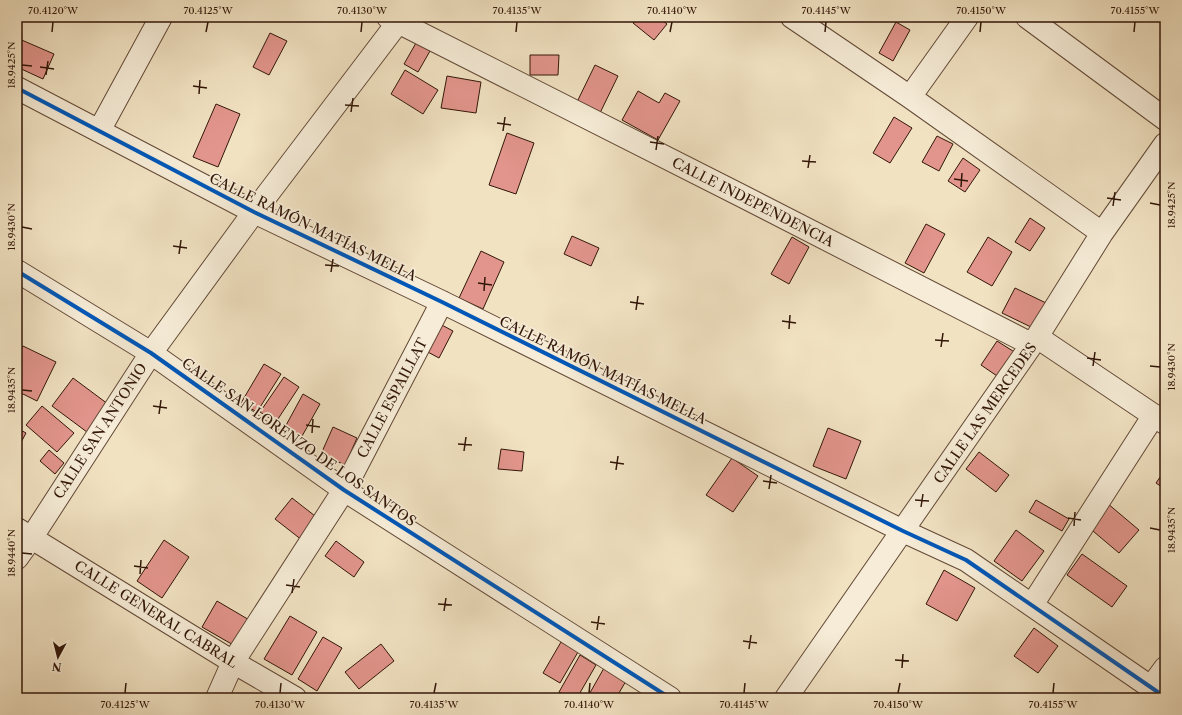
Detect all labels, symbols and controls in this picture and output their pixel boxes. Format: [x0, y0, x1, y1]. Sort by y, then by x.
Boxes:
text: 70.4120°W [28, 4, 79, 17]
text: 70.4125°W [183, 4, 234, 17]
text: 70.4130°W [337, 4, 388, 17]
text: 70.4135°W [493, 4, 543, 17]
text: 70.4140°W [647, 4, 698, 17]
text: 70.4145°W [801, 4, 852, 17]
text: 70.4150°W [956, 4, 1007, 17]
text: 70.4155°W [1111, 4, 1160, 17]
text: 18.9425°N [5, 42, 18, 88]
street label: CALLE INDEPENDENCIA [669, 153, 838, 251]
street label: CALLE RAMÓN MATÍAS MELLA [206, 168, 421, 285]
text: 18.9425°N [1165, 182, 1178, 228]
text: 18.9430°N [5, 203, 18, 251]
street label: CALLE RAMÓN MATÍAS MELLA [496, 311, 711, 428]
street label: CALLE ESPAILLAT [353, 335, 431, 461]
street label: CALLE LAS MERCEDES [929, 339, 1041, 487]
text: 18.9430°N [1165, 343, 1178, 391]
street label: CALLE SAN LORENZO DE LOS SANTOS [178, 354, 420, 530]
street label: CALLE SAN ANTONIO [49, 360, 151, 502]
text: 18.9435°N [5, 367, 18, 413]
text: 18.9435°N [1165, 507, 1178, 553]
text: 18.9440°N [5, 529, 18, 577]
street label: CALLE GENERAL CABRAL [71, 556, 241, 672]
north arrow [38, 637, 78, 677]
text: N [51, 659, 62, 674]
text: 70.4125°W [100, 698, 151, 711]
text: 70.4130°W [255, 698, 306, 711]
text: 70.4135°W [410, 698, 460, 711]
text: 70.4140°W [564, 698, 615, 711]
text: 70.4145°W [719, 698, 770, 711]
text: 70.4150°W [873, 698, 924, 711]
text: 70.4155°W [1029, 698, 1078, 711]

